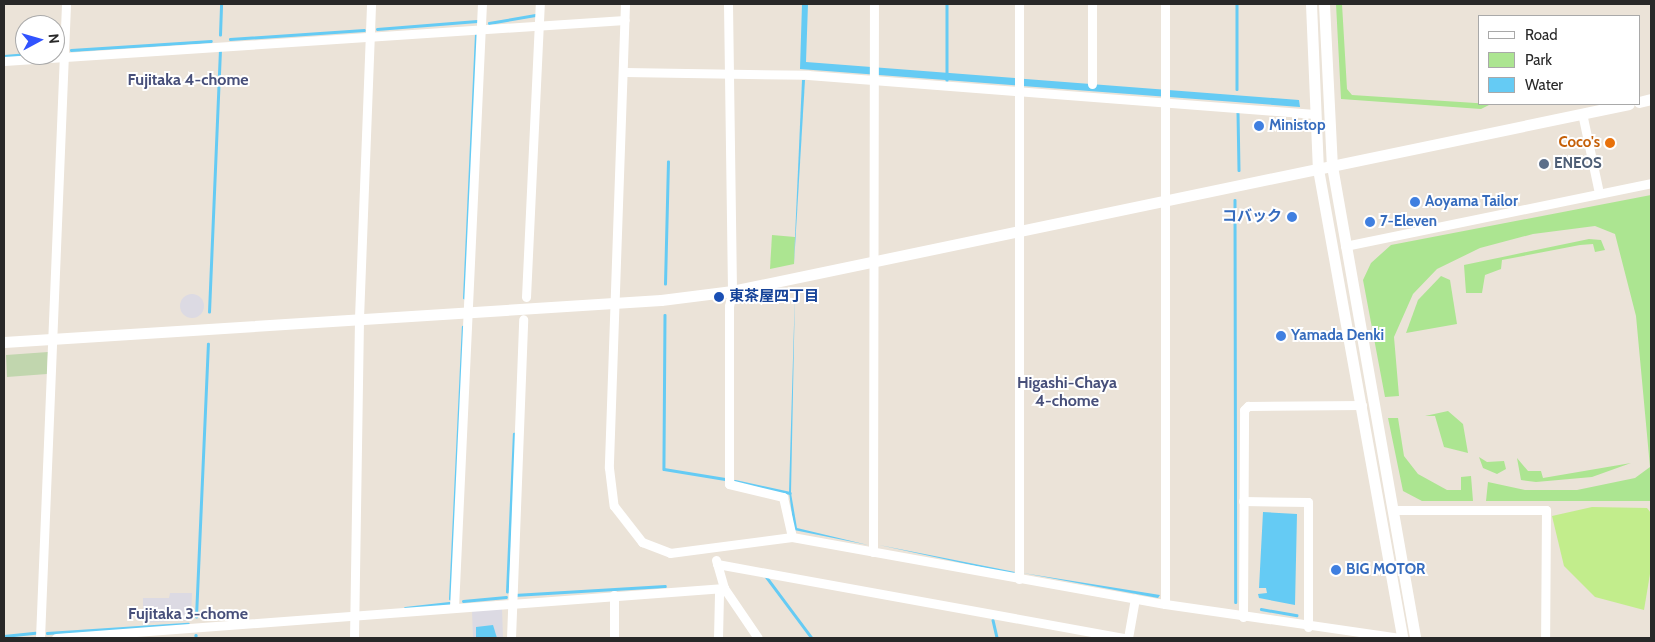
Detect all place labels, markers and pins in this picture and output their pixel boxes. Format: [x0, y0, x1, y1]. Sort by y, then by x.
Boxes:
place label: Ministop [1269, 117, 1325, 135]
marker: Ministop [1253, 120, 1265, 132]
place label: Coco's [1559, 134, 1600, 152]
marker: Coco's [1604, 137, 1616, 149]
place label: ENEOS [1554, 155, 1602, 173]
marker: ENEOS [1538, 158, 1550, 170]
place label: Aoyama Tailor [1425, 193, 1518, 211]
marker: Aoyama Tailor [1409, 196, 1421, 208]
place label: コバック [1222, 208, 1282, 226]
marker: コバック [1286, 211, 1298, 223]
place label: 7-Eleven [1380, 213, 1437, 231]
marker: 7-Eleven [1364, 216, 1376, 228]
place label: 東茶屋四丁目 [729, 288, 819, 306]
marker: 東茶屋四丁目 [713, 291, 725, 303]
place label: Yamada Denki [1291, 327, 1384, 345]
marker: Yamada Denki [1275, 330, 1287, 342]
place label: BIG MOTOR [1346, 561, 1425, 579]
marker: BIG MOTOR [1330, 564, 1342, 576]

